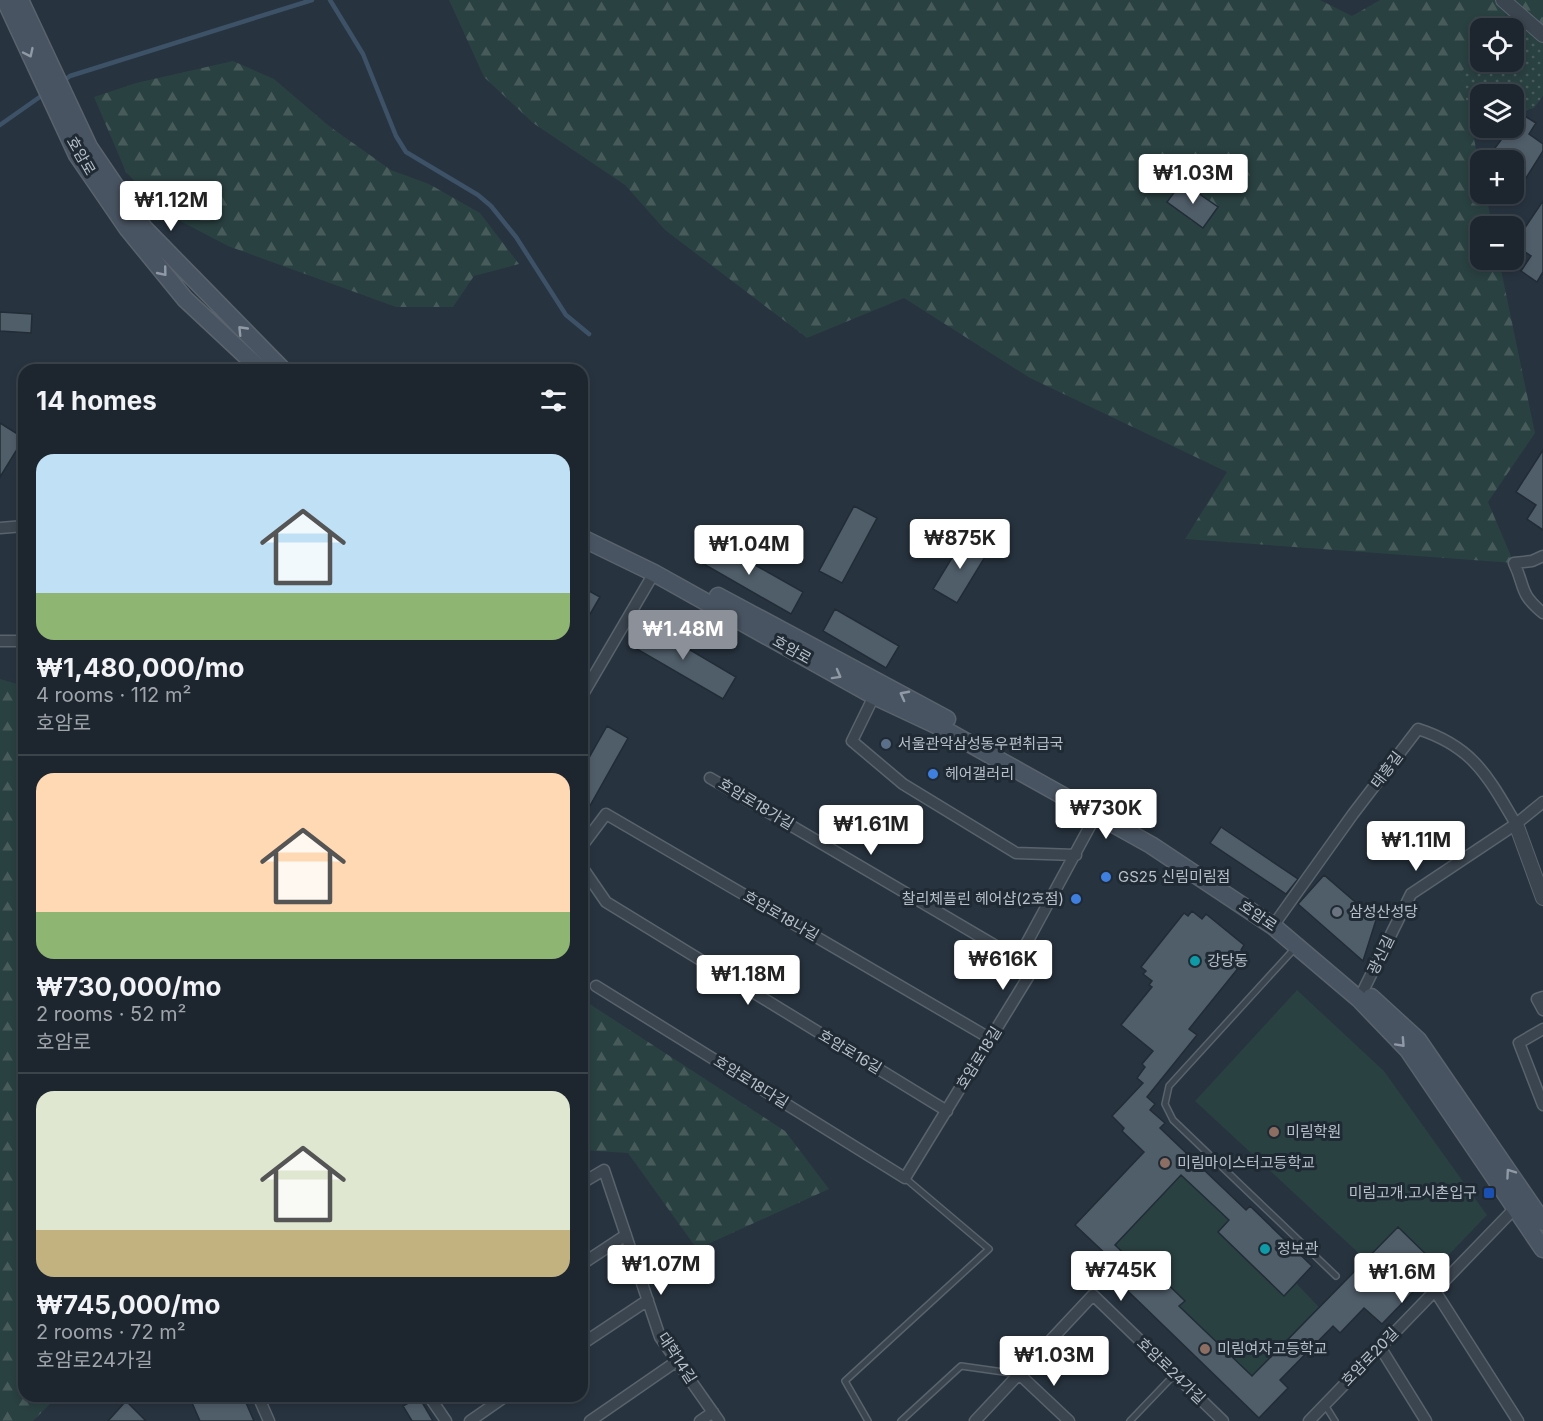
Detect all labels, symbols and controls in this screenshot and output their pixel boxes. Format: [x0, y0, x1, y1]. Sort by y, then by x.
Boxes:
map controls [1470, 18, 1524, 270]
button: locate [1470, 18, 1524, 72]
one-way arrow [22, 47, 34, 58]
button: layers [1470, 84, 1524, 138]
street label: 호암로 [63, 133, 100, 178]
button: + [1470, 150, 1524, 204]
pin: ₩1.03M [1144, 154, 1242, 205]
text: ₩1.03M [1153, 161, 1233, 185]
pin: ₩1.12M [122, 181, 220, 232]
text: ₩1.12M [134, 188, 208, 212]
button: − [1470, 216, 1524, 270]
one-way arrow [156, 265, 167, 276]
one-way arrow [238, 326, 249, 337]
icon: filters [537, 384, 570, 417]
text: 14 homes [36, 385, 157, 416]
icon: home [249, 493, 357, 601]
pin: ₩875K [918, 519, 1002, 570]
pin: ₩1.04M [700, 525, 798, 576]
text: ₩875K [924, 526, 996, 550]
text: ₩1.04M [708, 532, 790, 556]
pin: ₩1.48M [634, 610, 732, 661]
text: ₩1.48M [642, 617, 724, 641]
street label: 호암로 [770, 631, 815, 668]
text: ₩1,480,000/mo [36, 652, 244, 683]
one-way arrow [831, 668, 841, 679]
text: 4 rooms · 112 m² [36, 683, 191, 707]
one-way arrow [900, 691, 911, 702]
text: 호암로 [36, 711, 91, 735]
place label: 서울관악삼성동우편취급국 [898, 734, 1064, 753]
marker: 서울관악삼성동우편취급국 [879, 737, 893, 751]
street label: 태흥길 [1367, 747, 1407, 792]
place label: 헤어갤러리 [945, 764, 1014, 783]
marker: 헤어갤러리 [926, 767, 940, 781]
street label: 호암로18가길 [715, 774, 797, 833]
pin: ₩730K [1064, 789, 1148, 840]
text: ₩730K [1070, 796, 1142, 820]
pin: ₩1.61M [822, 805, 920, 856]
icon: home [249, 812, 357, 920]
text: ₩1.61M [833, 812, 909, 836]
pin: ₩1.11M [1367, 821, 1465, 872]
text: ₩1.11M [1381, 828, 1451, 852]
place label: GS25 신림미림점 [1118, 867, 1230, 886]
marker: GS25 신림미림점 [1099, 870, 1113, 884]
street label: 호암로18나길 [740, 886, 823, 945]
place label: 찰리체플린 헤어샵(2호점) [902, 889, 1064, 908]
marker: 찰리체플린 헤어샵(2호점) [1069, 892, 1083, 906]
street label: 호암로 [1236, 896, 1281, 935]
place label: 삼성산성당 [1349, 902, 1418, 921]
marker: 삼성산성당 [1330, 905, 1344, 919]
street label: 광신길 [1363, 932, 1398, 978]
pin: ₩616K [961, 940, 1045, 991]
text: ₩616K [968, 947, 1038, 971]
place label: 강당동 [1207, 951, 1248, 970]
marker: 강당동 [1188, 954, 1202, 968]
pin: ₩1.18M [699, 955, 797, 1006]
text: ₩1.18M [711, 962, 785, 986]
text: ₩730,000/mo [36, 971, 222, 1002]
text: 2 rooms · 52 m² [36, 1002, 186, 1026]
street label: 호암로18길 [952, 1023, 1005, 1093]
street label: 호암로16길 [815, 1025, 885, 1078]
text: 호암로 [36, 1030, 91, 1054]
one-way arrow [1394, 1036, 1405, 1047]
street label: 호암로18다길 [710, 1051, 792, 1112]
place label: 미림학원 [1286, 1122, 1341, 1141]
marker: 미림학원 [1267, 1125, 1281, 1139]
icon: home [249, 1130, 357, 1238]
place label: 미림마이스터고등학교 [1177, 1153, 1315, 1172]
marker: 미림마이스터고등학교 [1158, 1156, 1172, 1170]
one-way arrow [1506, 1169, 1517, 1180]
place label: 미림고개.고시촌입구 [1348, 1183, 1477, 1202]
marker: 미림고개.고시촌입구 [1482, 1186, 1496, 1200]
place label: 정보관 [1277, 1239, 1319, 1258]
marker: 정보관 [1258, 1242, 1272, 1256]
pin: ₩1.07M [612, 1245, 710, 1296]
pin: ₩745K [1079, 1251, 1163, 1302]
text: ₩1.07M [622, 1252, 700, 1276]
pin: ₩1.6M [1360, 1253, 1444, 1304]
text: ₩745K [1085, 1258, 1157, 1282]
text: ₩1.6M [1368, 1260, 1436, 1284]
text: ₩745,000/mo [36, 1289, 221, 1320]
text: 2 rooms · 72 m² [36, 1320, 186, 1344]
street label: 호암로20길 [1337, 1324, 1402, 1390]
street label: 대학14길 [654, 1329, 701, 1387]
street label: 호암로24가길 [1133, 1333, 1209, 1408]
pin: ₩1.03M [1005, 1336, 1103, 1387]
place label: 미림여자고등학교 [1217, 1339, 1327, 1358]
marker: 미림여자고등학교 [1198, 1342, 1212, 1356]
text: ₩1.03M [1014, 1343, 1094, 1367]
text: 호암로24가길 [36, 1348, 153, 1372]

